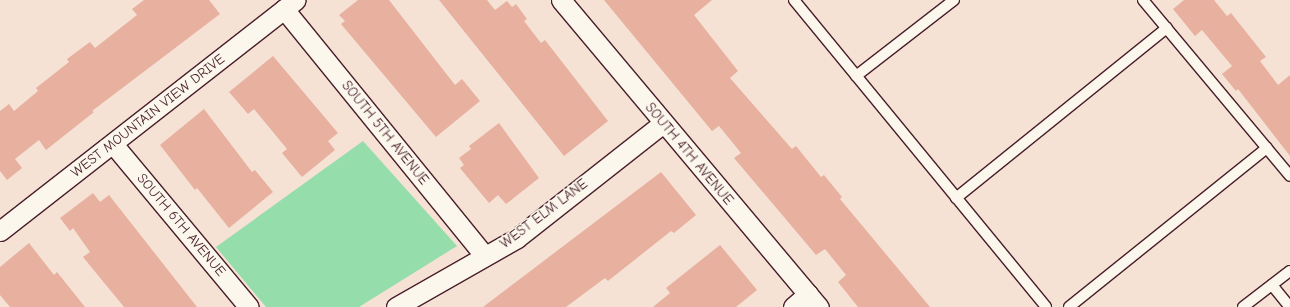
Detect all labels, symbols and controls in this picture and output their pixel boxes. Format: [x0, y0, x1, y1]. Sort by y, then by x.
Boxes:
street label: WEST MOUNTAIN VIEW DRIVE [68, 51, 228, 181]
street label: SOUTH 5TH AVENUE [338, 78, 432, 188]
street label: SOUTH 4TH AVENUE [641, 99, 737, 209]
street label: SOUTH 6TH AVENUE [133, 170, 229, 280]
street label: WEST ELM LANE [497, 176, 591, 252]

